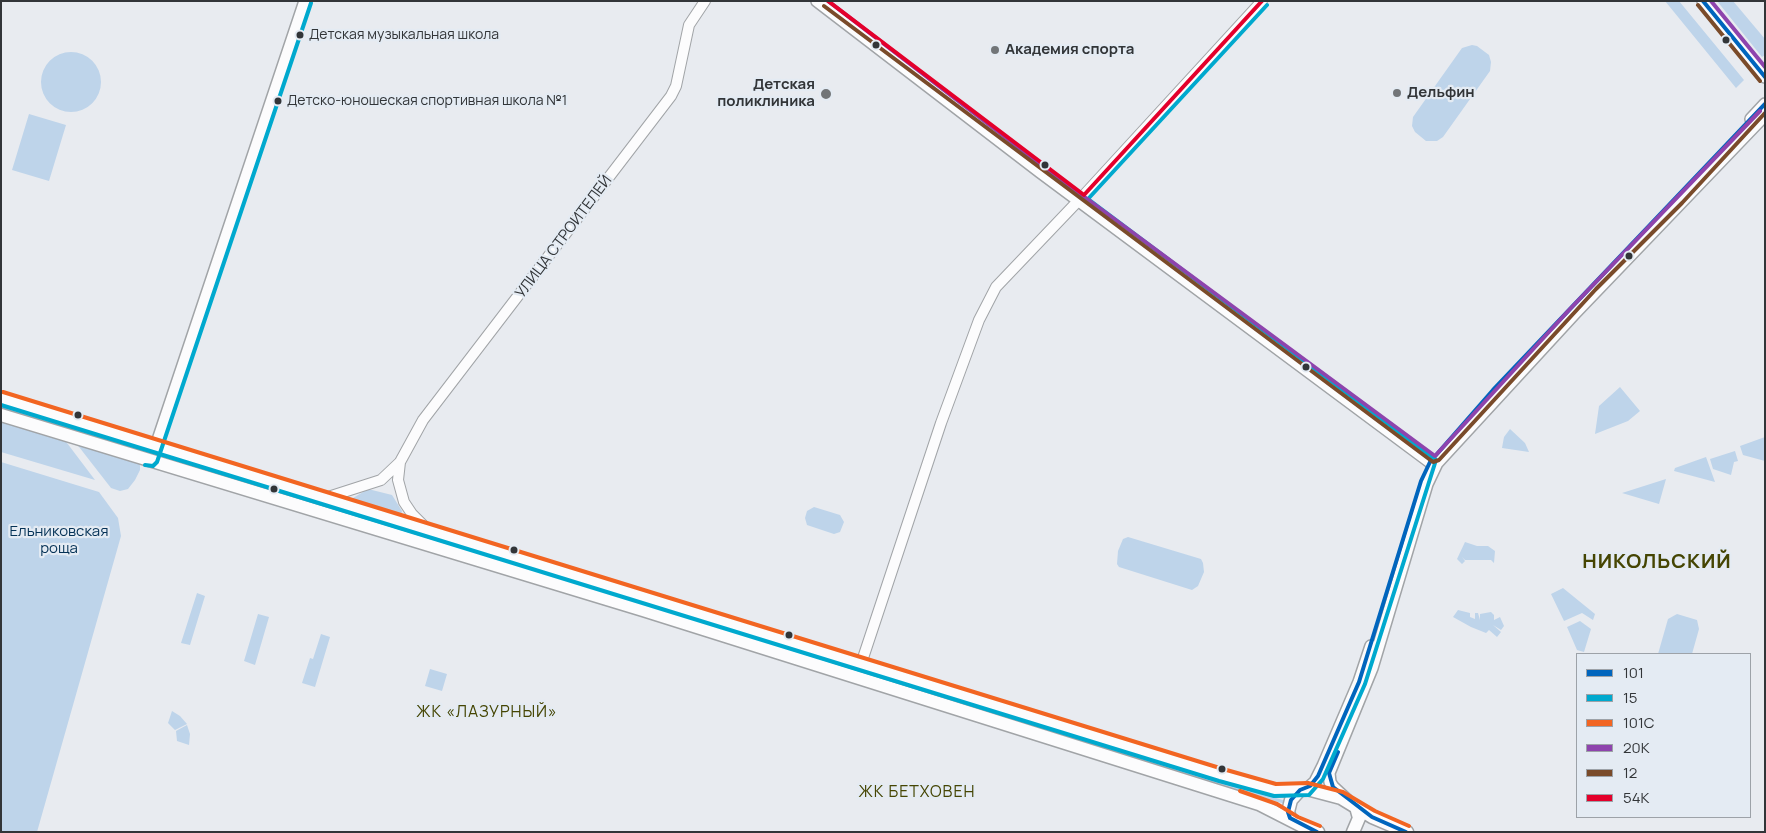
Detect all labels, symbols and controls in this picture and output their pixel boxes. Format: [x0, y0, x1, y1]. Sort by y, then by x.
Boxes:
place label: Детская музыкальная школа [309, 27, 499, 43]
marker: Детская музыкальная школа [295, 30, 305, 40]
unlabelled marker [1721, 35, 1731, 45]
unlabelled marker [871, 40, 881, 50]
place label: Академия спорта [1005, 41, 1134, 59]
marker: Академия спорта [989, 44, 1001, 56]
place label: Детская поликлиника [717, 76, 815, 111]
place label: Дельфин [1407, 84, 1475, 102]
marker: Детская поликлиника [819, 87, 833, 101]
marker: Дельфин [1391, 87, 1403, 99]
place label: Детско-юношеская спортивная школа №1 [287, 93, 567, 109]
marker: Детско-юношеская спортивная школа №1 [273, 96, 283, 106]
unlabelled marker [1040, 160, 1050, 170]
street label: УЛИЦА СТРОИТЕЛЕЙ [512, 172, 616, 302]
unlabelled marker [1624, 251, 1634, 261]
unlabelled marker [1301, 362, 1311, 372]
unlabelled marker [73, 410, 83, 420]
unlabelled marker [269, 484, 279, 494]
park label: Ельниковская роща [10, 523, 108, 558]
unlabelled marker [509, 545, 519, 555]
district label: НИКОЛЬСКИЙ [1581, 550, 1733, 574]
unlabelled marker [784, 630, 794, 640]
legend [1576, 653, 1751, 818]
text: 101 [1623, 662, 1644, 683]
text: 15 [1623, 687, 1638, 708]
district label: ЖК «ЛАЗУРНЫЙ» [415, 703, 559, 723]
text: 101С [1623, 712, 1655, 733]
text: 20К [1623, 737, 1650, 758]
text: 12 [1623, 762, 1637, 783]
unlabelled marker [1217, 764, 1227, 774]
district label: ЖК БЕТХОВЕН [857, 783, 977, 803]
text: 54К [1623, 787, 1649, 808]

